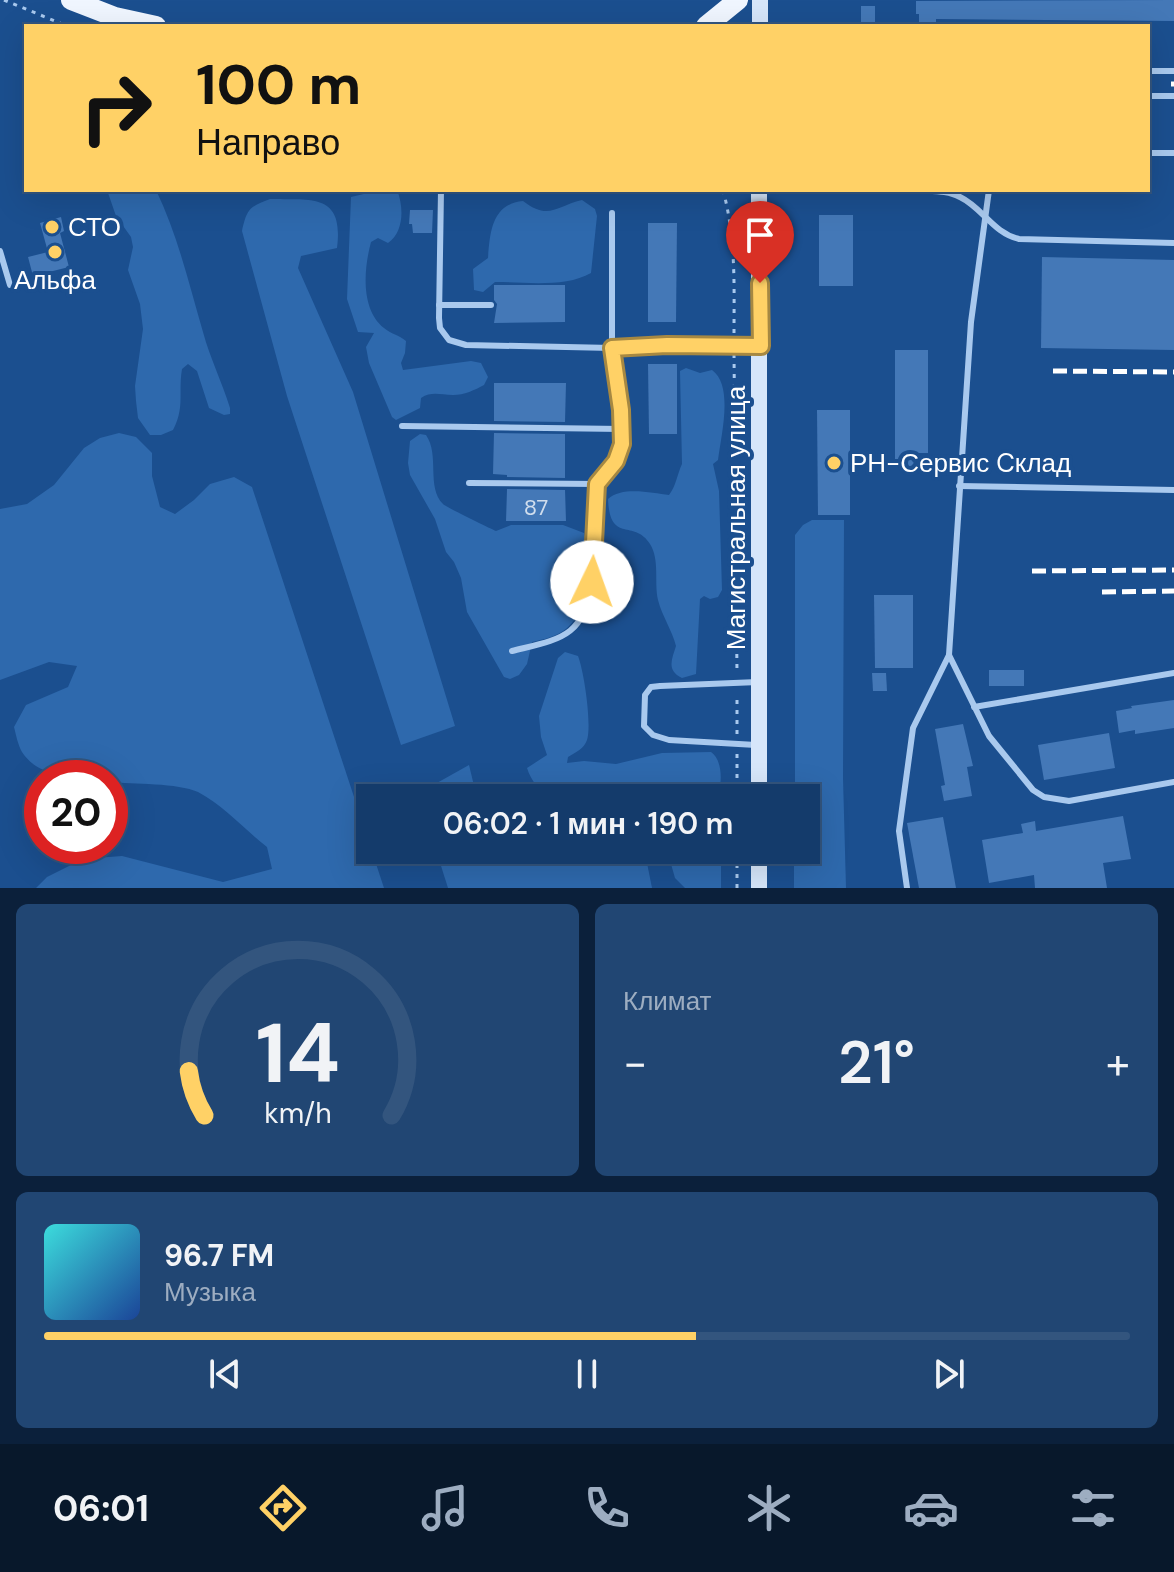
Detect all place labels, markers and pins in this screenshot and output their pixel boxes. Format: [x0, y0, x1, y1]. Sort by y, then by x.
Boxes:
pin [726, 201, 794, 283]
place label: СТО [68, 210, 121, 244]
marker: СТО [43, 218, 61, 236]
marker: Альфа [46, 243, 64, 261]
place label: Альфа [14, 263, 96, 297]
place label: РН-Сервис Cклад [850, 446, 1071, 480]
marker: РН-Сервис Cклад [825, 454, 843, 472]

